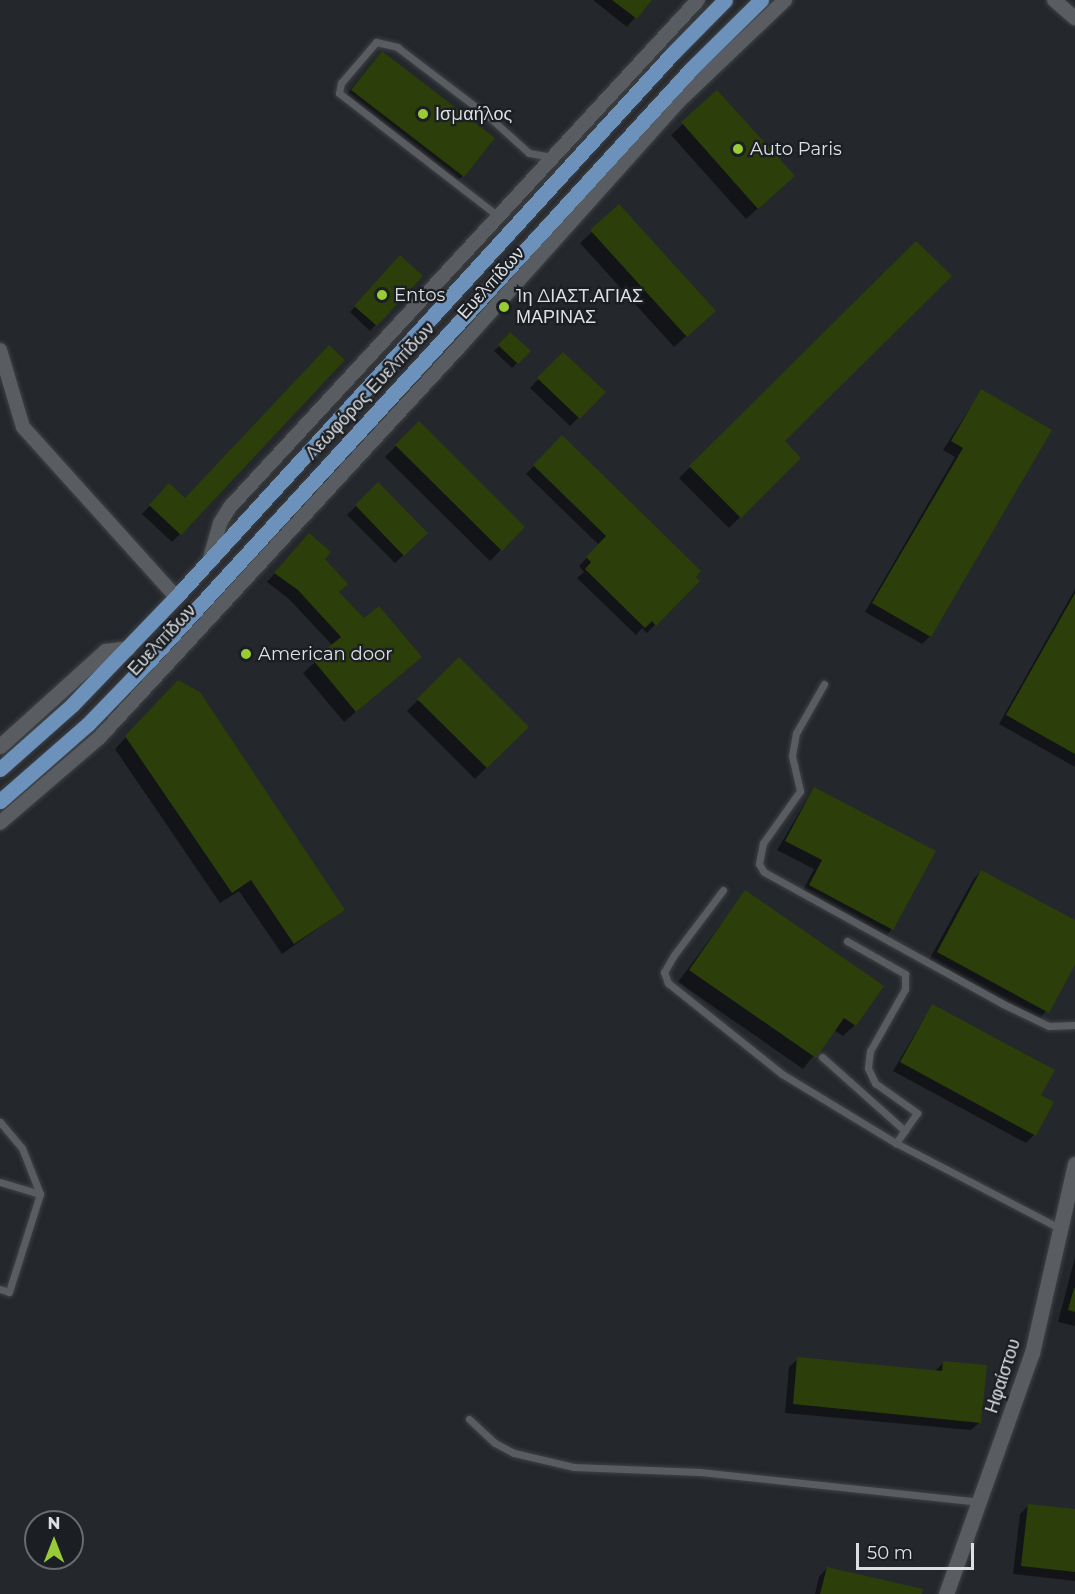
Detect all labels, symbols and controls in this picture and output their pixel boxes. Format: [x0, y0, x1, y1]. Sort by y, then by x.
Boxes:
place label: Ισμαήλος [435, 103, 512, 125]
marker: Ισμαήλος [416, 107, 430, 121]
place label: Auto Paris [750, 138, 842, 160]
marker: Auto Paris [731, 142, 745, 156]
street label: Ευελπίδων [453, 242, 529, 324]
place label: Entos [394, 284, 445, 306]
place label: 1η ΔΙΑΣΤ.ΑΓΙΑΣ ΜΑΡΙΝΑΣ [516, 286, 643, 328]
marker: Entos [375, 288, 389, 302]
marker: 1η ΔΙΑΣΤ.ΑΓΙΑΣ ΜΑΡΙΝΑΣ [497, 300, 511, 314]
street label: Λεωφόρος Ευελπίδων [301, 318, 439, 464]
street label: Ευελπίδων [124, 600, 200, 680]
place label: American door [258, 643, 392, 665]
marker: American door [239, 647, 253, 661]
street label: Ηφαίστου [981, 1336, 1025, 1416]
north arrow [24, 1510, 84, 1570]
text: N [48, 1514, 60, 1533]
scale bar [859, 1531, 978, 1569]
text: 50 m [867, 1542, 913, 1564]

